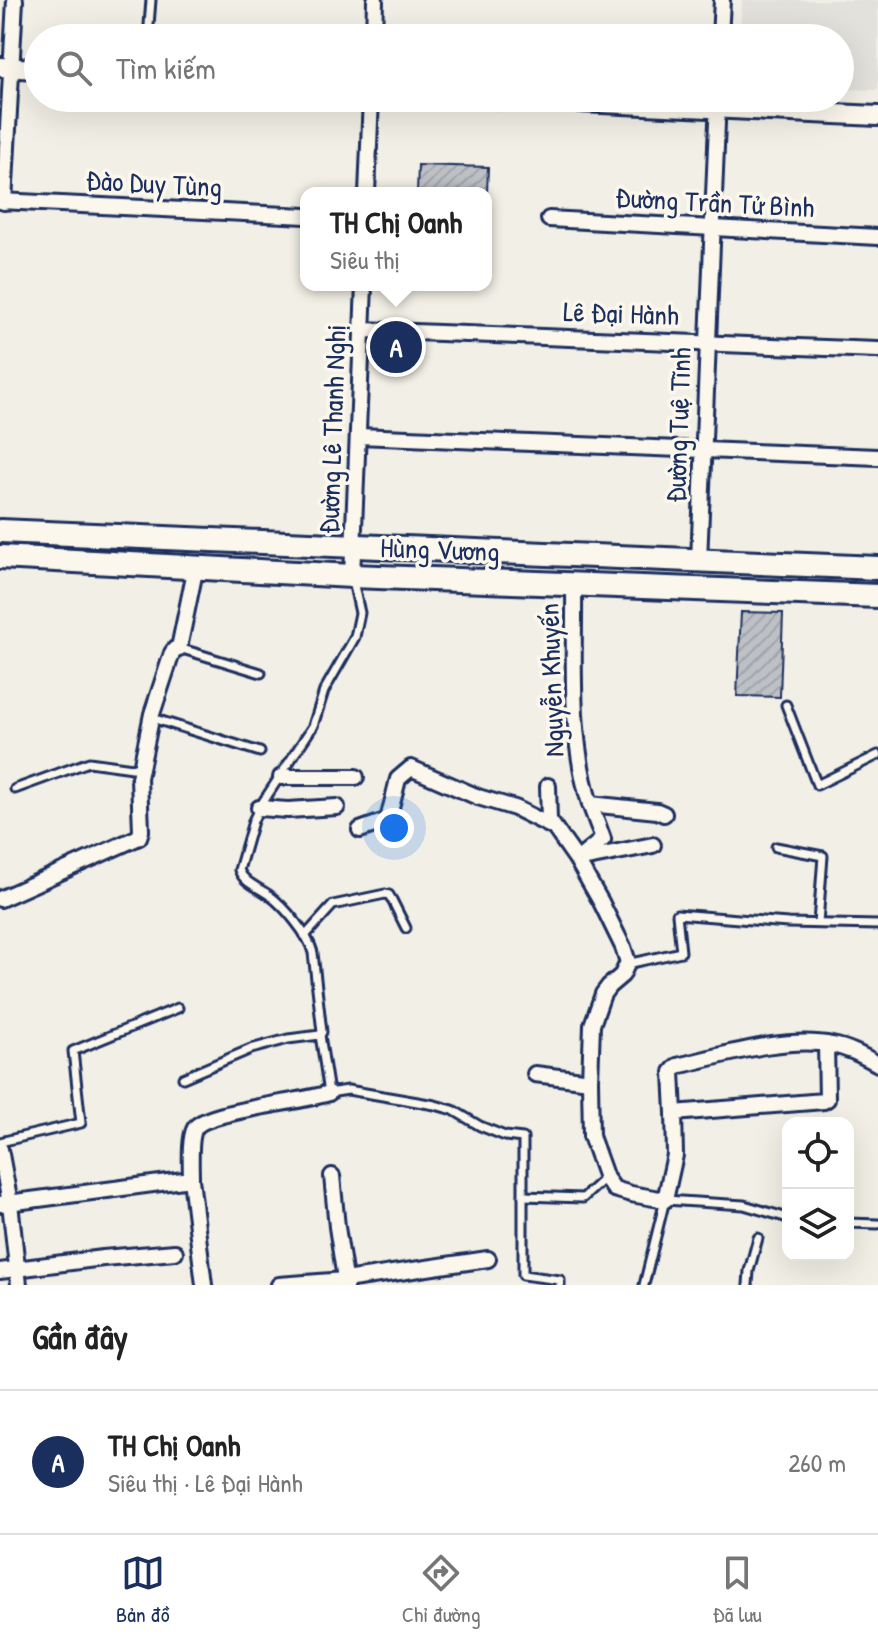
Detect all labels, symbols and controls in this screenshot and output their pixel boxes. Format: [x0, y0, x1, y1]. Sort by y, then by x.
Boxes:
search box [24, 24, 854, 112]
icon: search [52, 46, 96, 90]
text: Tìm kiếm [116, 48, 216, 88]
street label: Đào Duy Tùng [85, 160, 223, 206]
street label: Đường Trần Tử Bình [615, 178, 816, 226]
popup [300, 187, 492, 291]
text: TH Chị Oanh [330, 202, 462, 242]
text: Siêu thị [330, 242, 400, 277]
street label: Lê Đại Hành [563, 292, 680, 334]
pin: A [370, 317, 422, 377]
street label: Đường Lê Thanh Nghị [309, 324, 355, 534]
street label: Đường Tuệ Tĩnh [656, 347, 700, 503]
street label: Hùng Vương [380, 528, 500, 570]
street label: Nguyễn Khuyến [529, 602, 573, 758]
your location [374, 808, 414, 848]
map controls [782, 1117, 854, 1261]
button: locate [782, 1117, 854, 1189]
button: layers [782, 1189, 854, 1261]
text: Gần đây [32, 1314, 128, 1360]
text: TH Chị Oanh [108, 1425, 240, 1465]
text: A [52, 1445, 64, 1480]
text: 260 m [788, 1445, 846, 1480]
text: Siêu thị · Lê Đại Hành [108, 1465, 303, 1500]
tab: Bản đồ [116, 1551, 170, 1629]
tab: Chỉ đường [402, 1551, 480, 1629]
tab: Đã lưu [713, 1551, 762, 1629]

